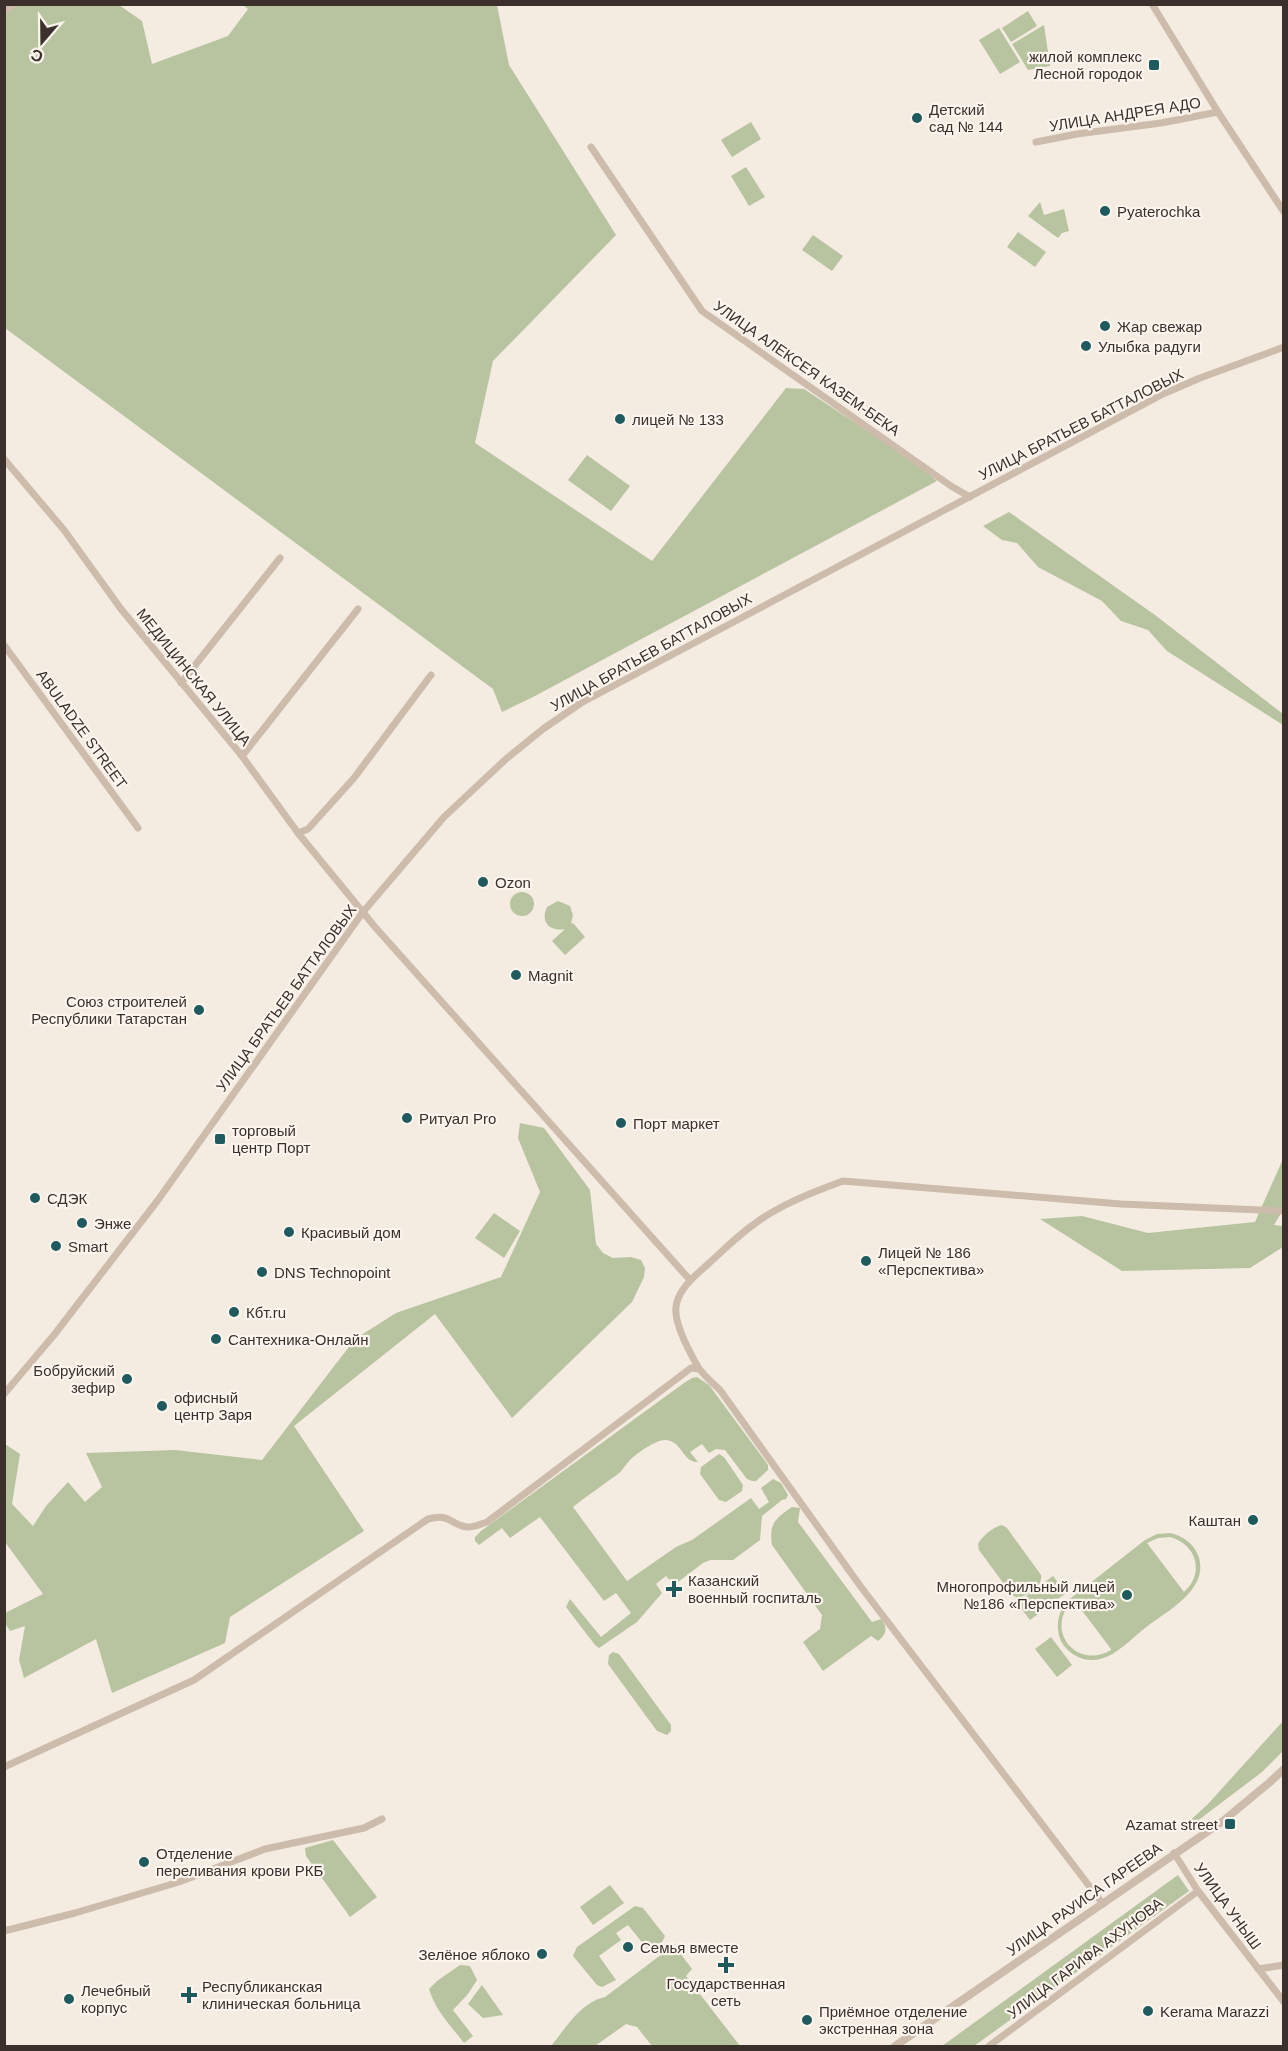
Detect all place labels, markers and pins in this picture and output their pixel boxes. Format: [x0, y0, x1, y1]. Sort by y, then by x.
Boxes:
place label: жилой комплекс Лесной городок [1029, 48, 1142, 82]
marker: жилой комплекс Лесной городок [1147, 58, 1161, 72]
place label: Детский сад № 144 [929, 101, 1003, 135]
marker: Детский сад № 144 [910, 111, 924, 125]
place label: Pyaterochka [1117, 203, 1201, 220]
marker: Pyaterochka [1098, 204, 1112, 218]
place label: Жар свежар [1117, 318, 1202, 335]
marker: Жар свежар [1098, 319, 1112, 333]
place label: Улыбка радуги [1098, 338, 1201, 355]
marker: Улыбка радуги [1079, 339, 1093, 353]
place label: лицей № 133 [632, 411, 724, 428]
marker: лицей № 133 [613, 412, 627, 426]
place label: Ozon [495, 874, 531, 891]
marker: Ozon [476, 875, 490, 889]
place label: Magnit [528, 967, 574, 984]
marker: Magnit [509, 968, 523, 982]
place label: Союз строителей Республики Татарстан [31, 993, 187, 1027]
marker: Союз строителей Республики Татарстан [192, 1003, 206, 1017]
place label: Ритуал Pro [419, 1110, 496, 1127]
marker: Ритуал Pro [400, 1111, 414, 1125]
place label: Порт маркет [633, 1115, 720, 1132]
marker: Порт маркет [614, 1116, 628, 1130]
place label: торговый центр Порт [232, 1122, 311, 1156]
marker: торговый центр Порт [213, 1132, 227, 1146]
place label: СДЭК [47, 1190, 87, 1207]
marker: СДЭК [28, 1191, 42, 1205]
place label: Энже [94, 1215, 131, 1232]
marker: Энже [75, 1216, 89, 1230]
place label: Красивый дом [301, 1224, 401, 1241]
marker: Красивый дом [282, 1225, 296, 1239]
place label: Smart [68, 1238, 109, 1255]
marker: Smart [49, 1239, 63, 1253]
place label: Лицей № 186 «Перспектива» [878, 1244, 984, 1278]
marker: Лицей № 186 «Перспектива» [859, 1254, 873, 1268]
place label: DNS Technopoint [274, 1264, 391, 1281]
marker: DNS Technopoint [255, 1265, 269, 1279]
place label: Кбт.ru [246, 1304, 286, 1321]
marker: Кбт.ru [227, 1305, 241, 1319]
place label: Сантехника-Онлайн [228, 1331, 368, 1348]
marker: Сантехника-Онлайн [209, 1332, 223, 1346]
place label: Бобруйский зефир [33, 1362, 115, 1396]
marker: Бобруйский зефир [120, 1372, 134, 1386]
place label: офисный центр Заря [174, 1389, 252, 1423]
marker: офисный центр Заря [155, 1399, 169, 1413]
place label: Каштан [1189, 1512, 1241, 1529]
marker: Каштан [1246, 1513, 1260, 1527]
place label: Казанский военный госпиталь [688, 1572, 822, 1606]
place label: Многопрофильный лицей №186 «Перспектива» [936, 1578, 1115, 1612]
marker: Казанский военный госпиталь [665, 1580, 683, 1598]
marker: Многопрофильный лицей №186 «Перспектива» [1120, 1588, 1134, 1602]
place label: Azamat street [1125, 1816, 1219, 1833]
marker: Azamat street [1223, 1817, 1237, 1831]
place label: Отделение переливания крови РКБ [156, 1845, 323, 1879]
marker: Отделение переливания крови РКБ [137, 1855, 151, 1869]
place label: Семья вместе [640, 1939, 739, 1956]
marker: Семья вместе [621, 1940, 635, 1954]
place label: Зелёное яблоко [418, 1946, 530, 1963]
marker: Зелёное яблоко [535, 1947, 549, 1961]
marker: Государственная сеть [719, 1958, 733, 1972]
place label: Государственная сеть [667, 1975, 785, 2009]
place label: Республиканская клиническая больница [202, 1978, 361, 2012]
place label: Лечебный корпус [81, 1982, 151, 2016]
marker: Республиканская клиническая больница [180, 1986, 198, 2004]
marker: Лечебный корпус [62, 1992, 76, 2006]
place label: Приёмное отделение экстренная зона [819, 2003, 967, 2037]
place label: Kerama Marazzi [1160, 2003, 1269, 2020]
marker: Kerama Marazzi [1141, 2004, 1155, 2018]
marker: Приёмное отделение экстренная зона [800, 2013, 814, 2027]

